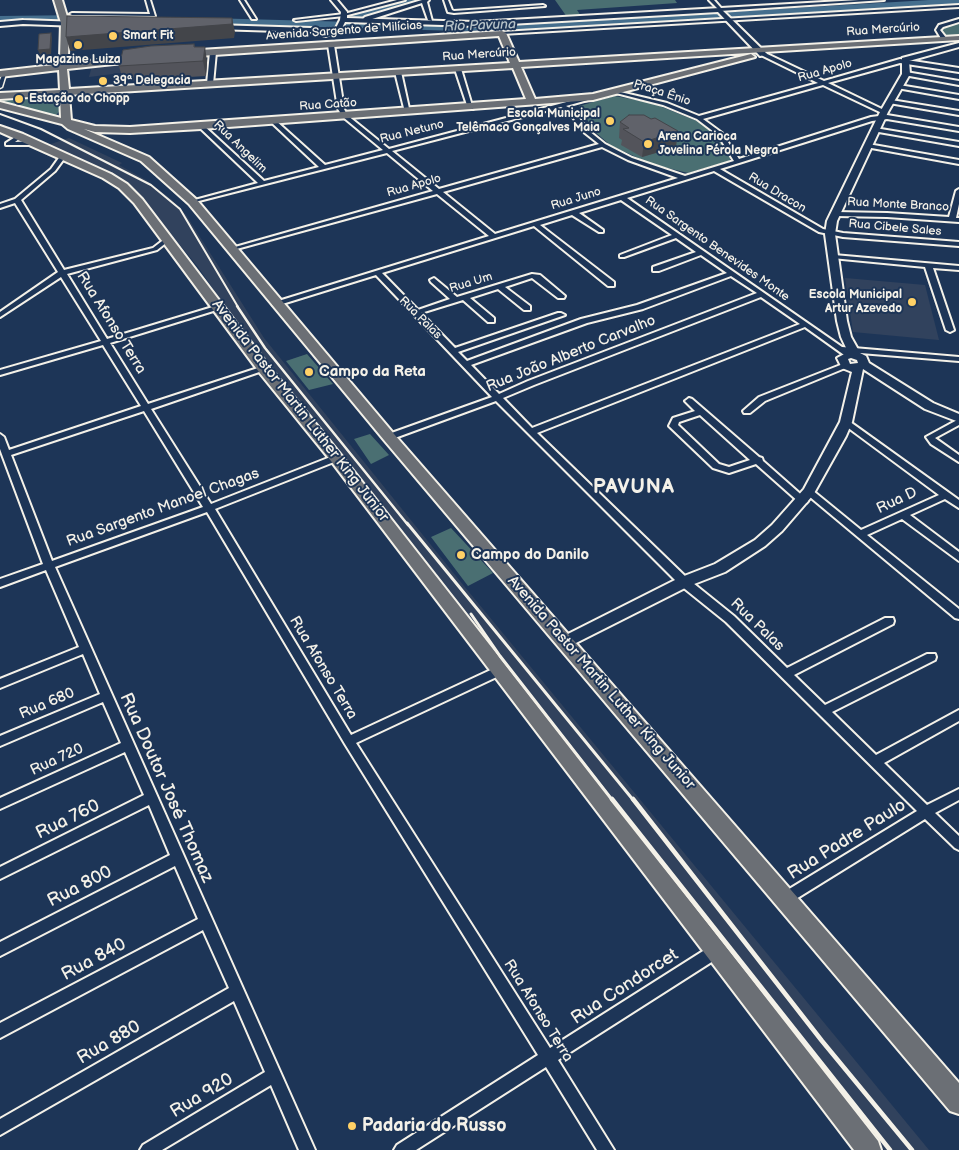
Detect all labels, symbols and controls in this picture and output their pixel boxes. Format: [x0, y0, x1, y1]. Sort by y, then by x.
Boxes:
water label: Rio Pavuna [444, 16, 516, 36]
street label: Avenida Sargento de Milícias [265, 18, 423, 44]
street label: Rua Mercúrio [846, 20, 920, 40]
place label: Smart Fit [123, 29, 173, 43]
marker: Smart Fit [107, 30, 119, 42]
marker: Magazine Luiza [72, 39, 84, 51]
street label: Rua Mercúrio [442, 45, 516, 65]
place label: Magazine Luiza [35, 53, 121, 67]
street label: Rua Apolo [796, 56, 854, 86]
place label: 39ª Delegacia [113, 74, 191, 88]
marker: 39ª Delegacia [97, 75, 109, 87]
street label: Praça Ênio [632, 77, 692, 109]
place label: Estação do Chopp [29, 92, 130, 106]
marker: Estação do Chopp [13, 93, 25, 105]
street label: Rua Catão [299, 96, 357, 114]
place label: Escola Municipal Telêmaco Gonçalves Maia [456, 107, 600, 135]
marker: Escola Municipal Telêmaco Gonçalves Maia [604, 115, 616, 127]
street label: Rua Netuno [379, 117, 445, 147]
street label: Rua Angelim [210, 118, 270, 176]
place label: Arena Carioca Jovelina Pérola Negra [658, 130, 778, 158]
marker: Arena Carioca Jovelina Pérola Negra [642, 138, 654, 150]
street label: Rua Dracon [745, 170, 809, 216]
street label: Rua Apolo [385, 171, 443, 201]
street label: Rua Juno [549, 185, 603, 213]
street label: Rua Sargento Benevides Monte [642, 194, 792, 304]
street label: Rua Monte Branco [847, 195, 949, 215]
street label: Rua Cibele Sales [848, 217, 942, 239]
street label: Rua Afonso Terra [72, 269, 150, 377]
street label: Rua Um [448, 270, 494, 296]
place label: Escola Municipal Artur Azevedo [809, 288, 902, 316]
street label: Rua Palas [396, 294, 444, 342]
street label: Avenida Pastor Martin Luther King Junior [208, 296, 392, 526]
marker: Escola Municipal Artur Azevedo [906, 296, 918, 308]
street label: Rua João Alberto Carvalho [484, 312, 658, 396]
place label: Campo da Reta [319, 363, 426, 381]
marker: Campo da Reta [303, 366, 315, 378]
street label: Rua Sargento Manoel Chagas [64, 465, 262, 551]
district label: PAVUNA [592, 476, 676, 500]
street label: Rua D [874, 484, 920, 518]
place label: Campo do Danilo [471, 546, 589, 564]
marker: Campo do Danilo [455, 549, 467, 561]
street label: Avenida Pastor Martin Luther King Junior [503, 573, 699, 793]
street label: Rua Palas [726, 595, 788, 655]
street label: Rua Afonso Terra [285, 613, 361, 723]
street label: Rua 680 [17, 684, 77, 724]
street label: Rua Doutor José Thomaz [114, 690, 218, 886]
street label: Rua 720 [28, 740, 86, 780]
street label: Rua 760 [33, 795, 103, 845]
street label: Rua Padre Paulo [784, 795, 910, 885]
street label: Rua 800 [44, 862, 116, 912]
street label: Rua 840 [58, 934, 130, 986]
street label: Rua Condorcet [567, 944, 683, 1030]
street label: Rua Afonso Terra [499, 957, 577, 1065]
street label: Rua 880 [74, 1016, 144, 1070]
street label: Rua 920 [167, 1069, 237, 1123]
place label: Padaria do Russo [362, 1115, 506, 1137]
marker: Padaria do Russo [346, 1120, 358, 1132]

